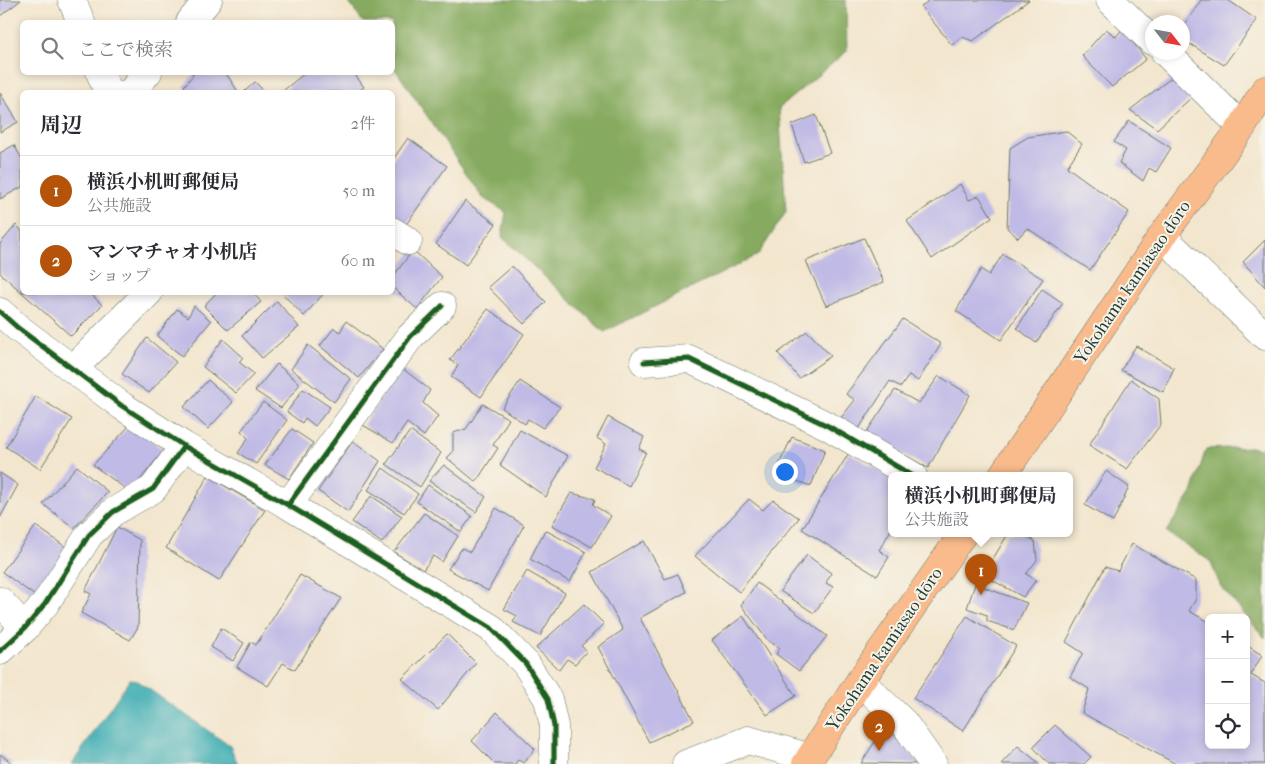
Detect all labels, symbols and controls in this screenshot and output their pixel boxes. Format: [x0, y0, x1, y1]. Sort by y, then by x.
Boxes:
north arrow [1145, 15, 1190, 60]
search box [20, 20, 395, 75]
icon: search [38, 34, 66, 62]
text: ここで検索 [78, 39, 173, 61]
text: 周辺 [40, 113, 82, 137]
text: 2件 [351, 114, 375, 133]
text: 横浜小机町郵便局 [87, 171, 239, 193]
text: 1 [53, 181, 59, 200]
text: 50 m [343, 181, 375, 200]
text: 公共施設 [87, 196, 151, 215]
street label: Yokohama kamiasao dōro [1069, 196, 1195, 369]
text: マンマチャオ小机店 [87, 241, 257, 263]
text: 2 [52, 251, 60, 270]
text: 60 m [341, 251, 375, 270]
text: ショップ [87, 266, 151, 285]
your location [772, 459, 798, 485]
popup [888, 472, 1073, 537]
text: 横浜小机町郵便局 [904, 485, 1057, 507]
text: 公共施設 [904, 510, 969, 529]
pin: 1 [965, 554, 997, 595]
street label: Yokohama kamiasao dōro [821, 563, 947, 736]
map controls [1205, 614, 1250, 749]
button: + [1205, 614, 1250, 659]
button: − [1205, 659, 1250, 704]
button: locate [1205, 704, 1250, 749]
pin: 2 [863, 710, 895, 751]

